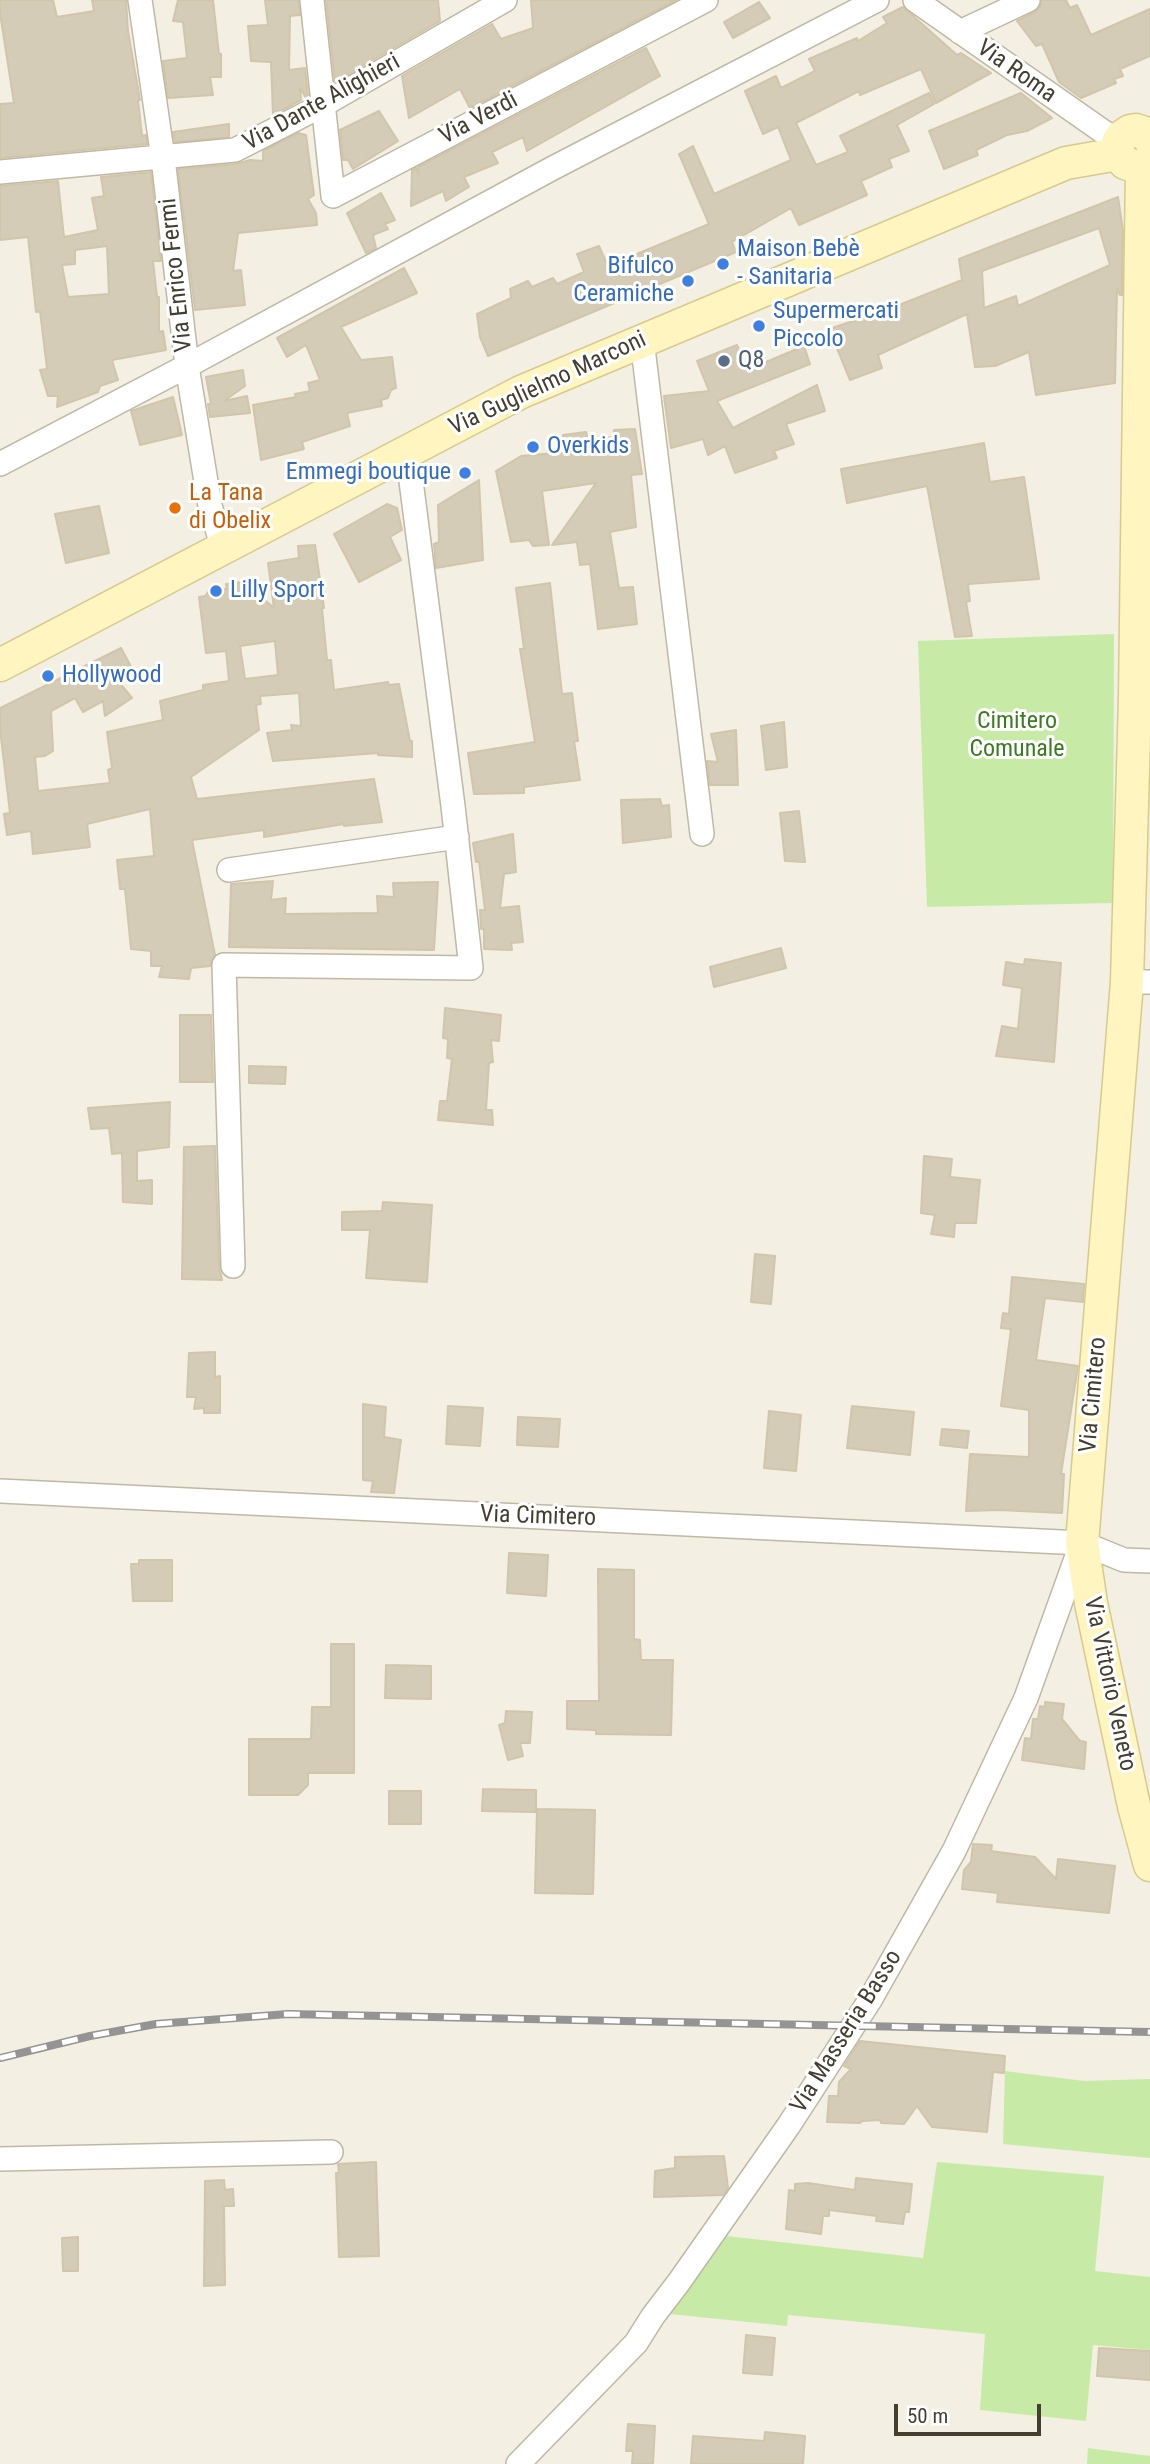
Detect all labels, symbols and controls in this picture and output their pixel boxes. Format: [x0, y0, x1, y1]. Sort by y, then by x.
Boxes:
street label: Via Roma [971, 34, 1061, 110]
street label: Via Dante Alighieri [239, 48, 405, 158]
street label: Via Verdi [435, 86, 523, 152]
street label: Via Enrico Fermi [155, 197, 199, 353]
place label: Maison Bebè - Sanitaria [737, 236, 860, 292]
place label: Bifulco Ceramiche [573, 253, 674, 309]
marker: Maison Bebè - Sanitaria [715, 256, 731, 272]
marker: Bifulco Ceramiche [680, 273, 696, 289]
place label: Supermercati Piccolo [773, 298, 899, 354]
marker: Supermercati Piccolo [751, 318, 767, 334]
street label: Via Guglielmo Marconi [445, 326, 651, 442]
place label: Q8 [738, 347, 764, 375]
marker: Q8 [716, 353, 732, 369]
place label: Overkids [547, 433, 629, 461]
marker: Overkids [525, 439, 541, 455]
place label: Emmegi boutique [286, 459, 451, 487]
marker: Emmegi boutique [457, 465, 473, 481]
place label: La Tana di Obelix [189, 480, 271, 536]
marker: La Tana di Obelix [167, 500, 183, 516]
place label: Lilly Sport [230, 577, 325, 605]
marker: Lilly Sport [208, 583, 224, 599]
place label: Hollywood [62, 662, 162, 690]
marker: Hollywood [40, 668, 56, 684]
park label: Cimitero Comunale [969, 708, 1065, 764]
street label: Via Cimitero [1075, 1336, 1113, 1454]
street label: Via Cimitero [479, 1501, 597, 1533]
street label: Via Vittorio Veneto [1076, 1594, 1142, 1774]
street label: Via Masseria Basso [785, 1945, 909, 2119]
scale bar [898, 2390, 1045, 2434]
text: 50 m [907, 2404, 948, 2428]

